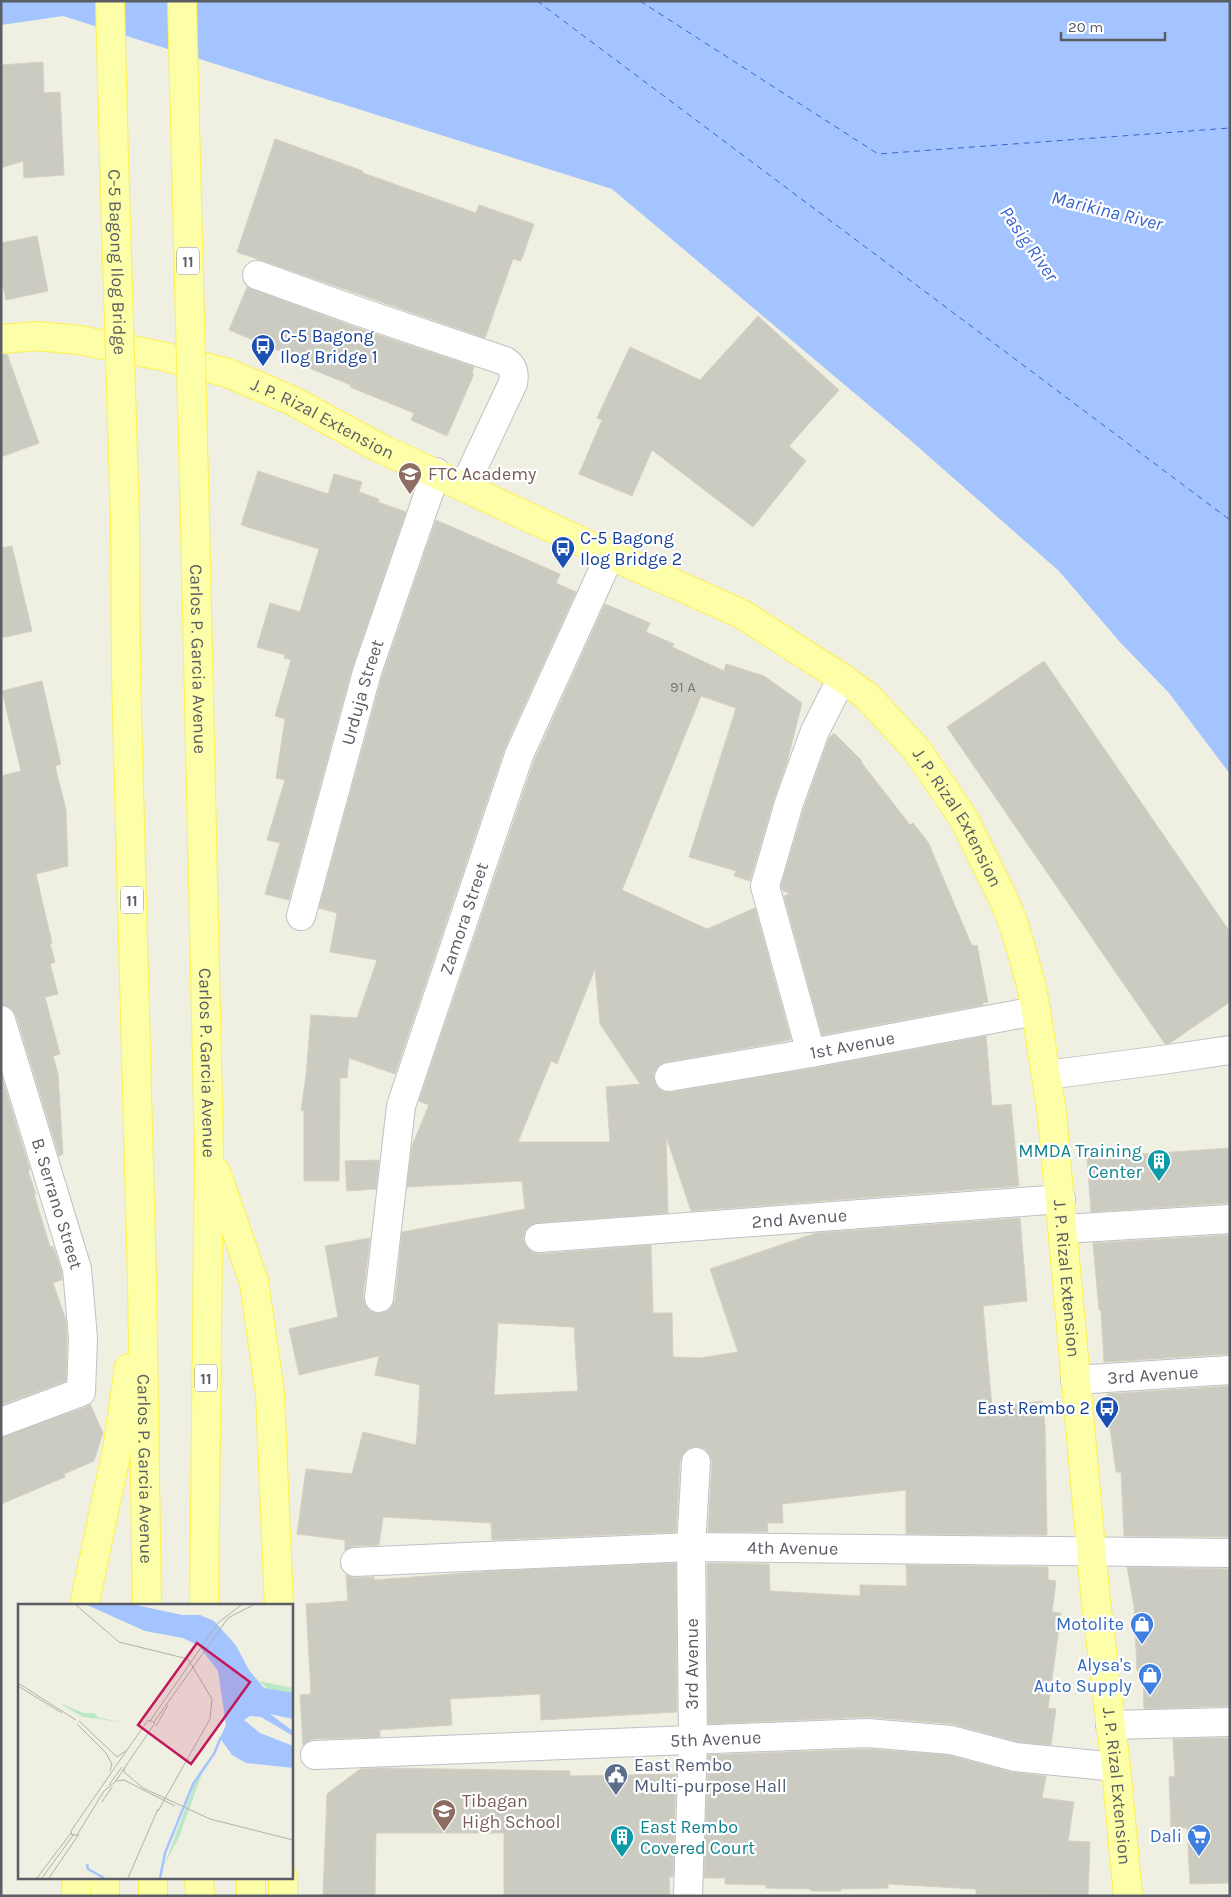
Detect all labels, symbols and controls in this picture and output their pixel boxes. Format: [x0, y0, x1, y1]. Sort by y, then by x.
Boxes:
scale bar [1061, 10, 1165, 42]
text: 20 m [1068, 18, 1103, 36]
street label: C-5 Bagong Ilog Bridge [103, 169, 131, 355]
water label: Marikina River [1049, 187, 1166, 236]
water label: Pasig River [995, 202, 1064, 287]
road number: 11 [177, 248, 199, 274]
place label: C-5 Bagong Ilog Bridge 1 [280, 325, 378, 368]
bus stop icon: C-5 Bagong Ilog Bridge 1 [250, 333, 276, 367]
street label: J. P. Rizal Extension [247, 373, 398, 464]
school or university icon: FTC Academy [397, 461, 423, 495]
place label: FTC Academy [428, 463, 537, 485]
place label: C-5 Bagong Ilog Bridge 2 [580, 527, 682, 570]
bus stop icon: C-5 Bagong Ilog Bridge 2 [550, 535, 576, 569]
street label: Carlos P. Garcia Avenue [185, 564, 211, 754]
street label: Urduja Street [337, 636, 389, 748]
house number: 91 A [670, 678, 696, 696]
street label: J. P. Rizal Extension [908, 744, 1007, 891]
street label: Zamora Street [435, 859, 493, 978]
road number: 11 [121, 886, 143, 914]
street label: Carlos P. Garcia Avenue [194, 968, 220, 1158]
street label: 1st Avenue [808, 1027, 896, 1064]
street label: B. Serrano Street [27, 1135, 88, 1272]
place label: MMDA Training Center [1018, 1140, 1142, 1183]
building icon: MMDA Training Center [1146, 1148, 1172, 1182]
street label: J. P. Rizal Extension [1049, 1199, 1085, 1358]
street label: 2nd Avenue [751, 1204, 848, 1233]
street label: 3rd Avenue [1107, 1361, 1199, 1389]
road number: 11 [195, 1365, 217, 1392]
street label: Carlos P. Garcia Avenue [132, 1374, 157, 1564]
bus stop icon: East Rembo 2 [1094, 1395, 1120, 1429]
place label: East Rembo 2 [977, 1397, 1090, 1419]
street label: 4th Avenue [747, 1537, 838, 1560]
inset map [18, 1604, 292, 1880]
shop icon: Motolite [1129, 1611, 1155, 1645]
place label: Motolite [1056, 1613, 1124, 1635]
street label: 3rd Avenue [681, 1618, 703, 1710]
place label: Alysa's Auto Supply [1034, 1654, 1133, 1697]
shop icon: Alysa's Auto Supply [1137, 1662, 1163, 1696]
street label: J. P. Rizal Extension [1098, 1706, 1136, 1866]
street label: 5th Avenue [670, 1726, 762, 1752]
place label: East Rembo Multi-purpose Hall [634, 1754, 787, 1797]
public building icon: East Rembo Multi-purpose Hall [603, 1762, 629, 1796]
place label: Tibagan High School [462, 1790, 560, 1833]
school or university icon: Tibagan High School [431, 1798, 457, 1832]
place label: East Rembo Covered Court [640, 1816, 755, 1859]
supermarket icon: Dali [1186, 1823, 1212, 1857]
building icon: East Rembo Covered Court [609, 1824, 635, 1858]
place label: Dali [1150, 1825, 1182, 1847]

